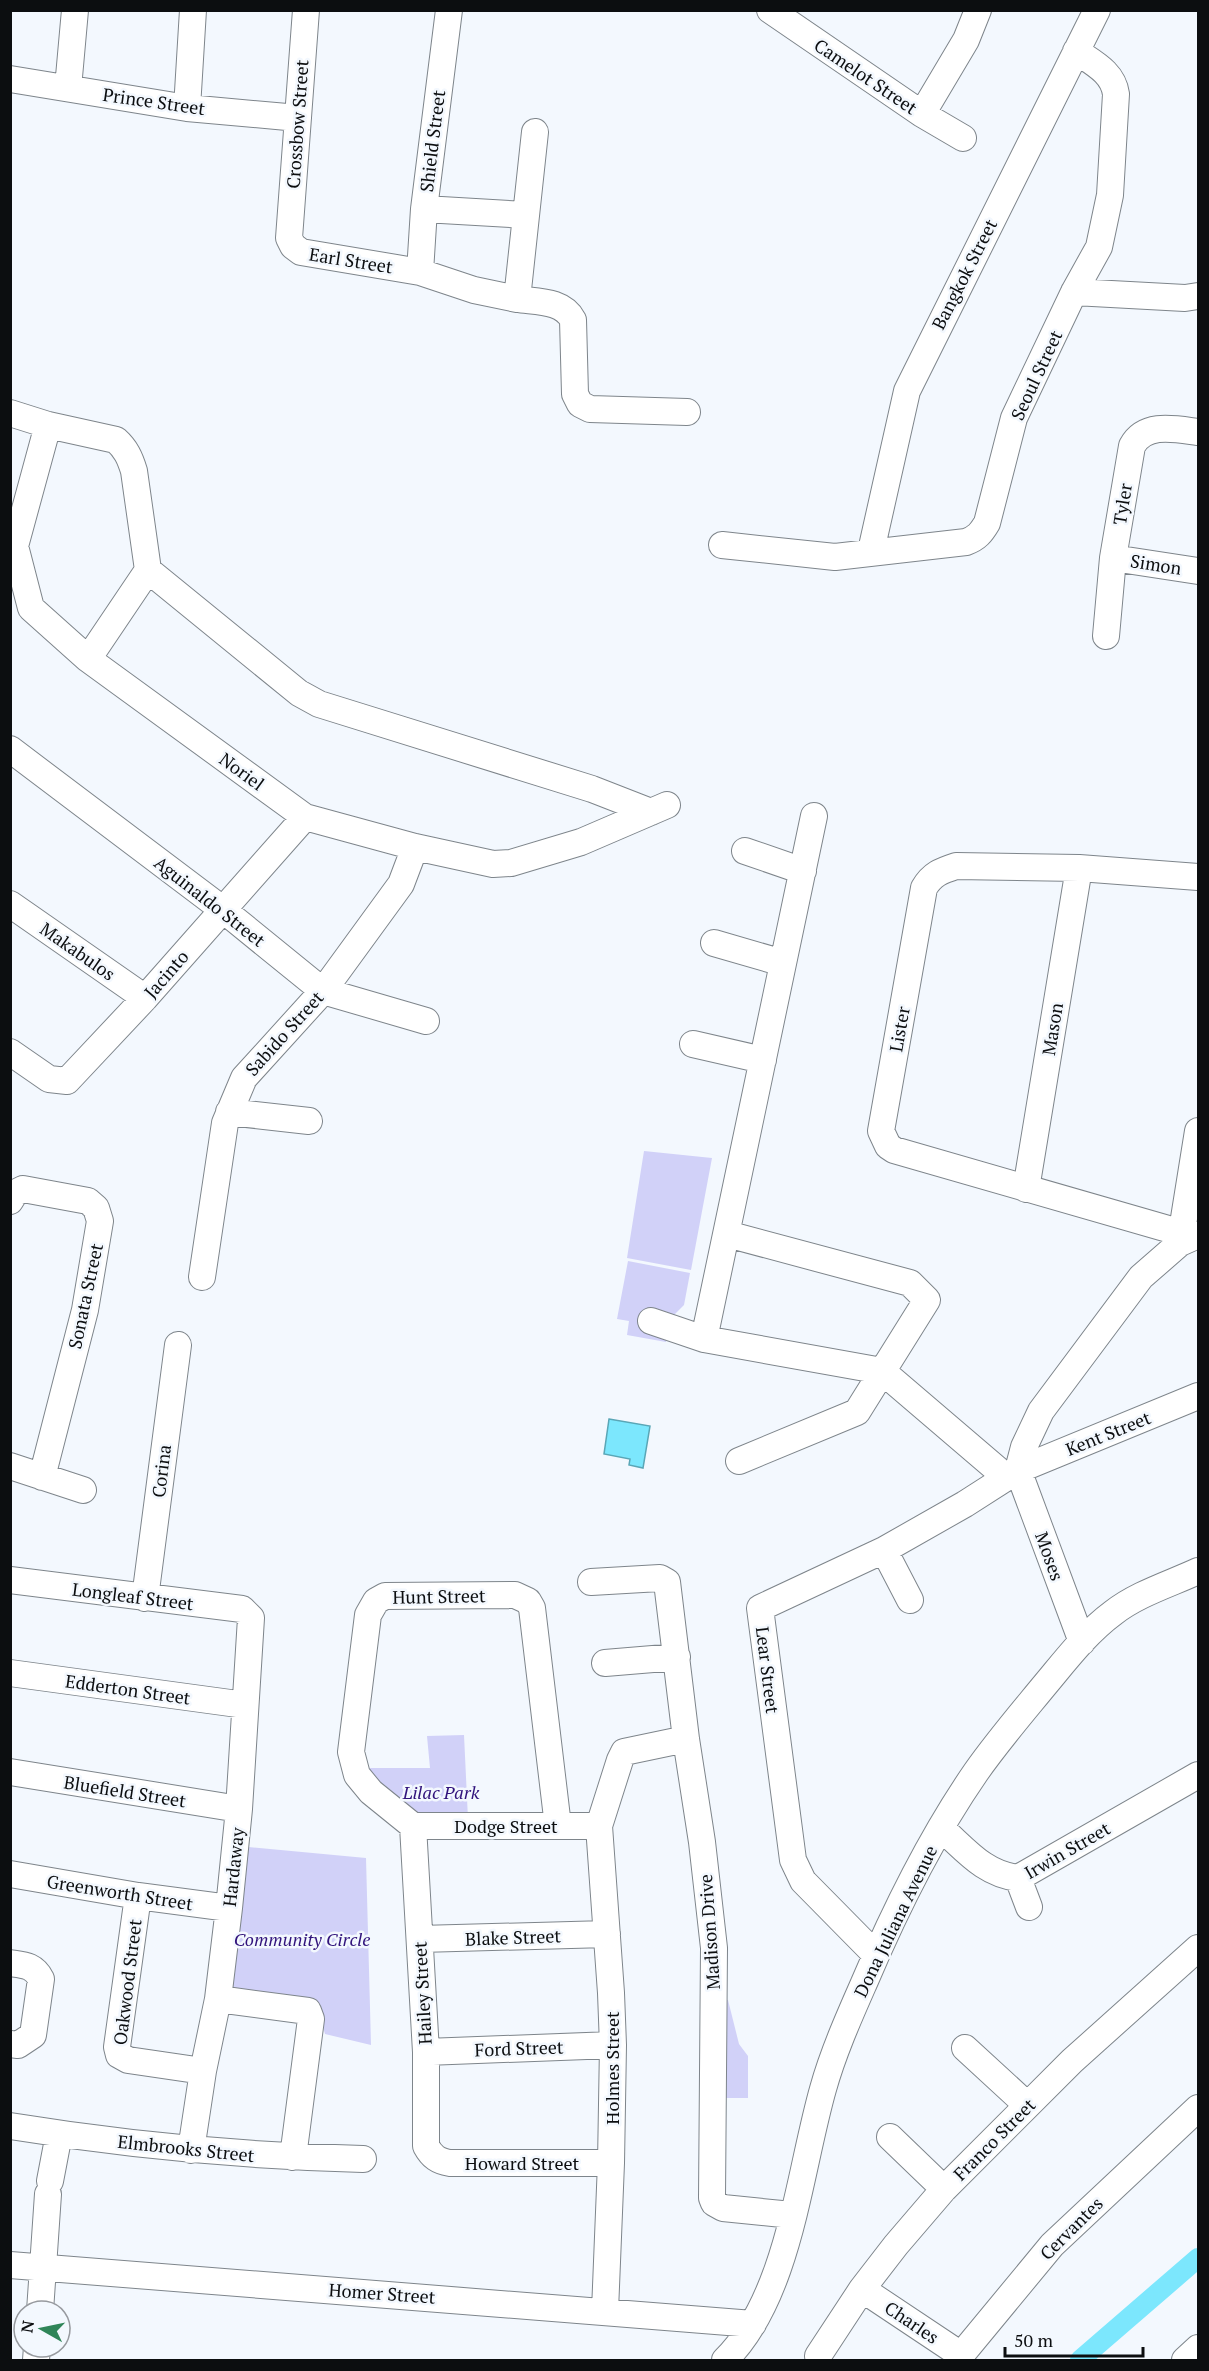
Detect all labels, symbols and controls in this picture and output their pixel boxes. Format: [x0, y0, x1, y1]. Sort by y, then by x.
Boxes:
street label: Camelot Street [810, 33, 923, 120]
street label: Crossbow Street [281, 58, 313, 189]
street label: Prince Street [101, 82, 207, 120]
street label: Shield Street [414, 88, 450, 193]
street label: Bangkok Street [926, 214, 1002, 333]
street label: Earl Street [307, 242, 395, 278]
street label: Seoul Street [1005, 326, 1067, 424]
street label: Tyler [1107, 481, 1137, 526]
street label: Simon [1129, 548, 1183, 580]
street label: Noriel [215, 747, 269, 795]
street label: Aguinaldo Street [150, 850, 271, 952]
street label: Makabulos [36, 916, 120, 986]
street label: Jacinto [138, 945, 194, 1003]
street label: Sabido Street [240, 985, 329, 1081]
street label: Mason [1036, 1001, 1068, 1057]
street label: Lister [883, 1004, 915, 1054]
street label: Sonata Street [62, 1241, 108, 1351]
street label: Kent Street [1062, 1405, 1154, 1461]
street label: Corina [146, 1443, 176, 1499]
street label: Moses [1030, 1528, 1070, 1584]
street label: Longleaf Street [71, 1577, 195, 1615]
street label: Hunt Street [392, 1583, 486, 1609]
street label: Lear Street [751, 1625, 785, 1715]
street label: Edderton Street [64, 1668, 192, 1710]
street label: Bluefield Street [62, 1769, 188, 1813]
park label: Lilac Park [402, 1780, 480, 1804]
street label: Dodge Street [454, 1814, 558, 1838]
street label: Irwin Street [1020, 1816, 1114, 1884]
street label: Hardaway [217, 1825, 249, 1908]
street label: Dona Juliana Avenue [848, 1841, 942, 2001]
street label: Greenworth Street [45, 1869, 195, 1915]
street label: Madison Drive [693, 1873, 725, 1991]
street label: Oakwood Street [107, 1917, 147, 2046]
street label: Blake Street [465, 1923, 562, 1951]
park label: Community Circle [234, 1927, 370, 1951]
street label: Hailey Street [407, 1940, 437, 2045]
street label: Holmes Street [600, 2011, 624, 2125]
street label: Ford Street [474, 2034, 564, 2062]
street label: Franco Street [948, 2092, 1041, 2185]
street label: Elmbrooks Street [116, 2129, 256, 2167]
street label: Howard Street [465, 2151, 579, 2175]
street label: Cervantes [1034, 2191, 1108, 2265]
street label: Homer Street [328, 2277, 436, 2309]
street label: Charles [880, 2295, 944, 2349]
north arrow [12, 2299, 72, 2359]
text: N [15, 2319, 39, 2334]
scale bar [1005, 2320, 1143, 2358]
text: 50 m [1014, 2328, 1054, 2352]

